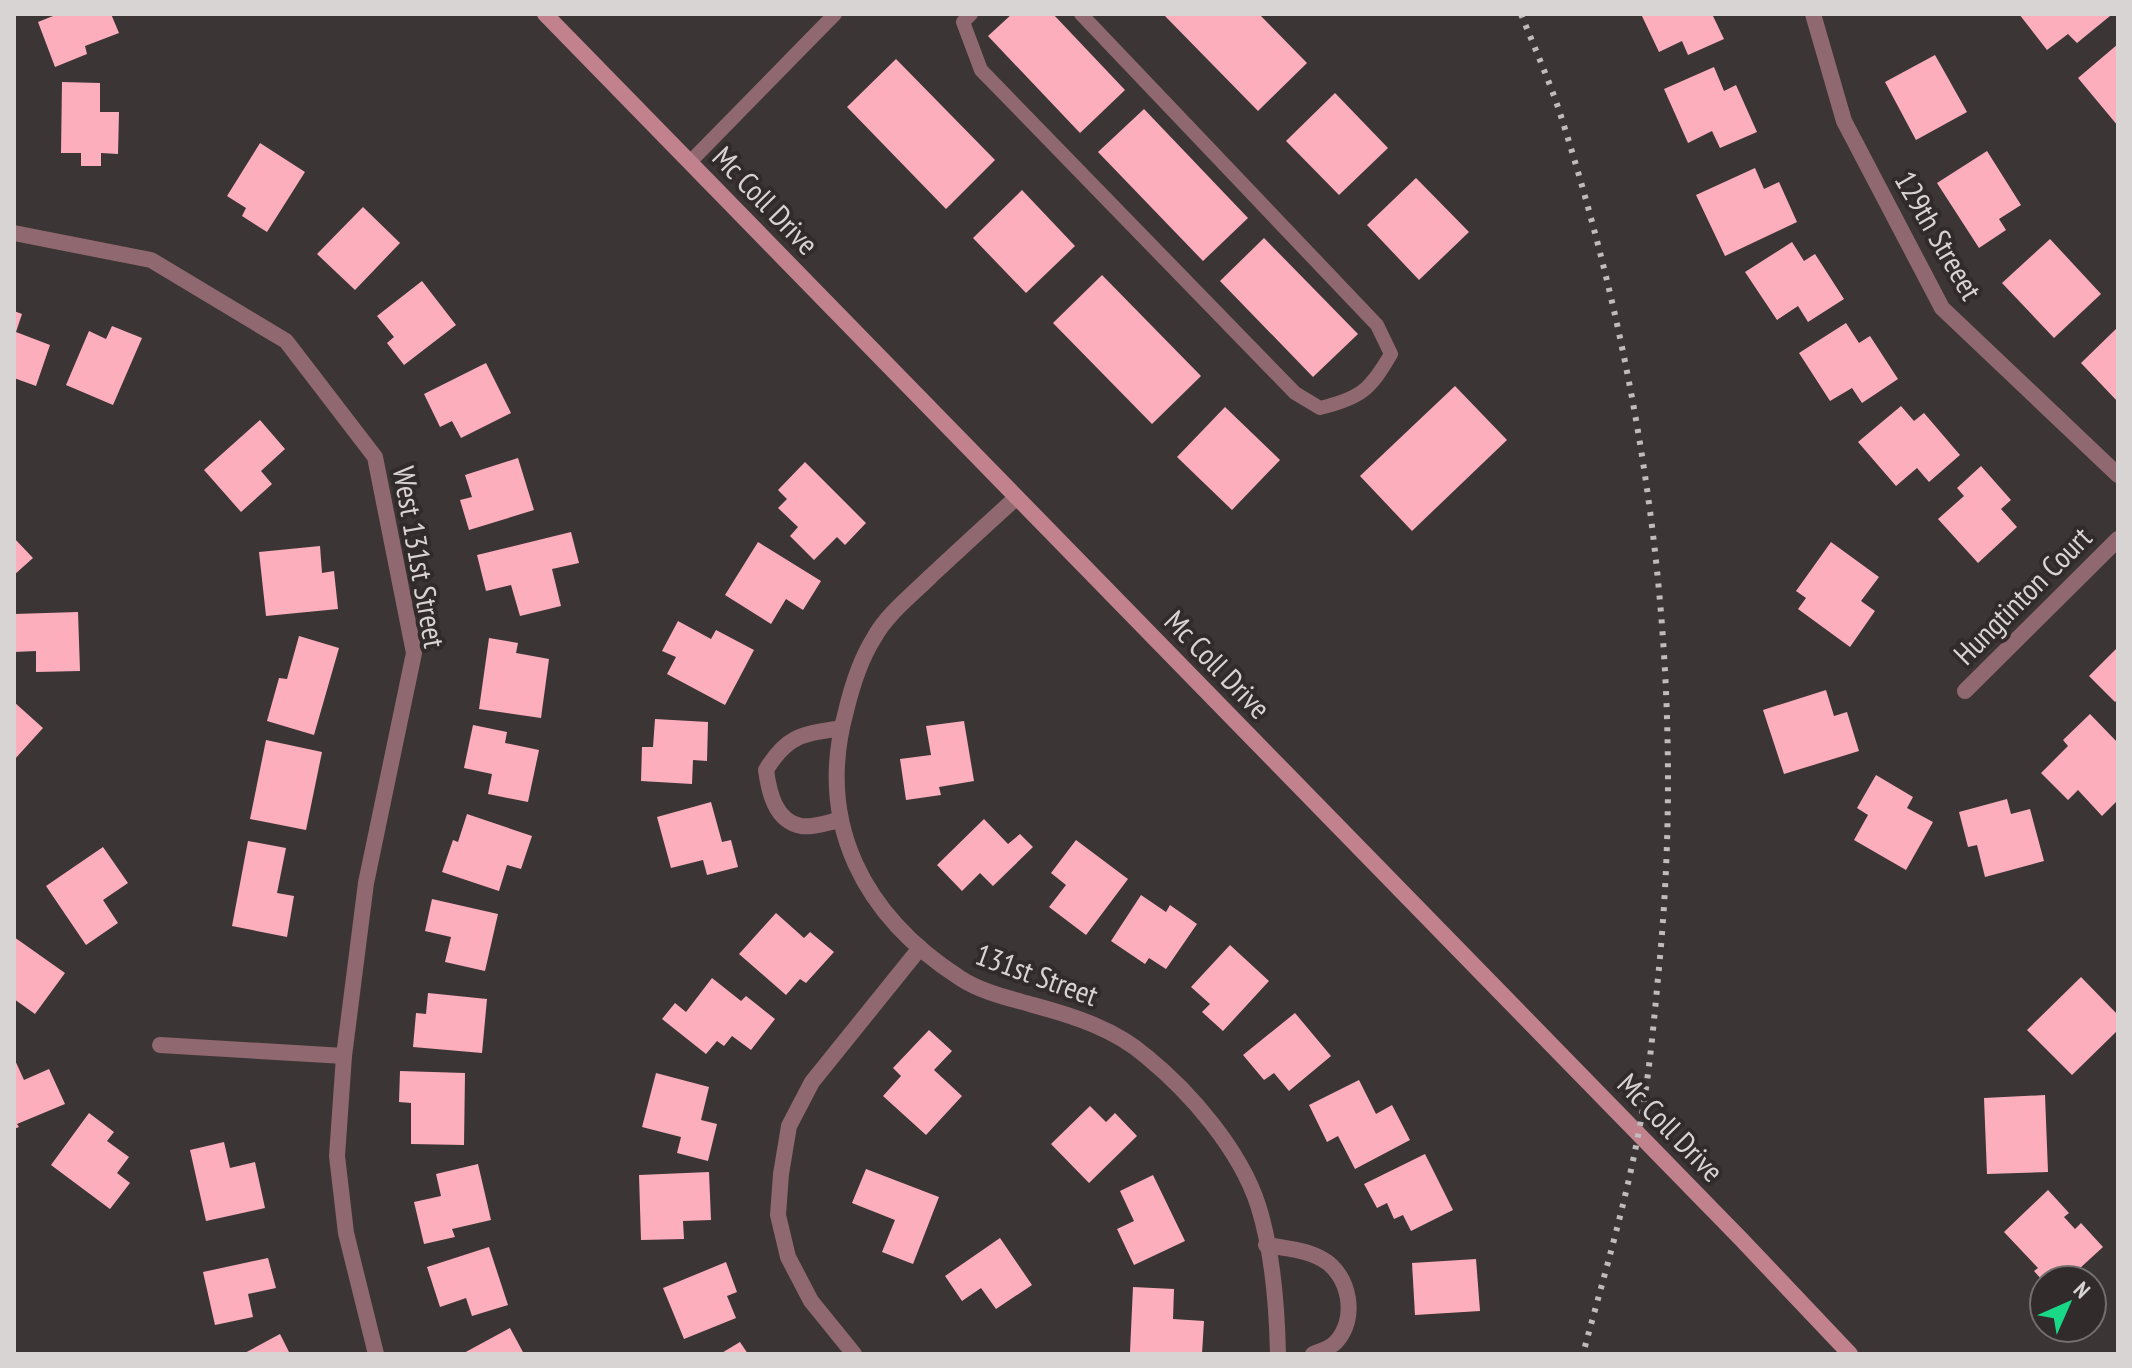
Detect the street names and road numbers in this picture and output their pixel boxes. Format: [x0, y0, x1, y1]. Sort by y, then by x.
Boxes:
street label: Mc Coll Drive [705, 137, 827, 263]
street label: 129th Streeet [1886, 164, 1992, 307]
street label: West 131st Street [385, 463, 455, 652]
street label: Hungtinton Court [1945, 517, 2100, 672]
street label: Mc Coll Drive [1157, 601, 1279, 727]
street label: 131st Street [970, 934, 1104, 1014]
street label: Mc Coll Drive [1610, 1064, 1732, 1190]

